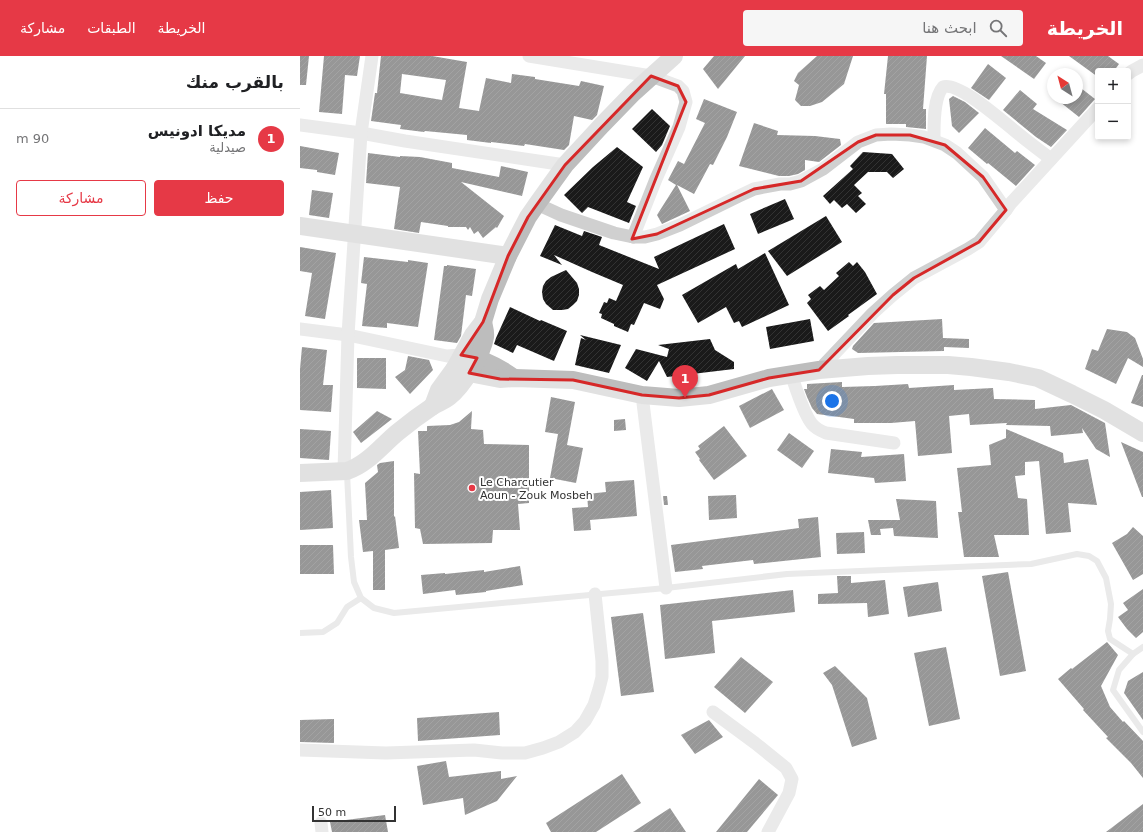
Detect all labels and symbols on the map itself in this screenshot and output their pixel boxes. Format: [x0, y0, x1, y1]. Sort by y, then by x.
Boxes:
north arrow [1047, 68, 1083, 104]
pin: 1 [672, 365, 698, 398]
your location [822, 391, 842, 411]
place label: Le Charcutier Aoun - Zouk Mosbeh [480, 476, 593, 502]
marker: Le Charcutier Aoun - Zouk Mosbeh [467, 483, 477, 493]
scale bar [312, 804, 396, 823]

